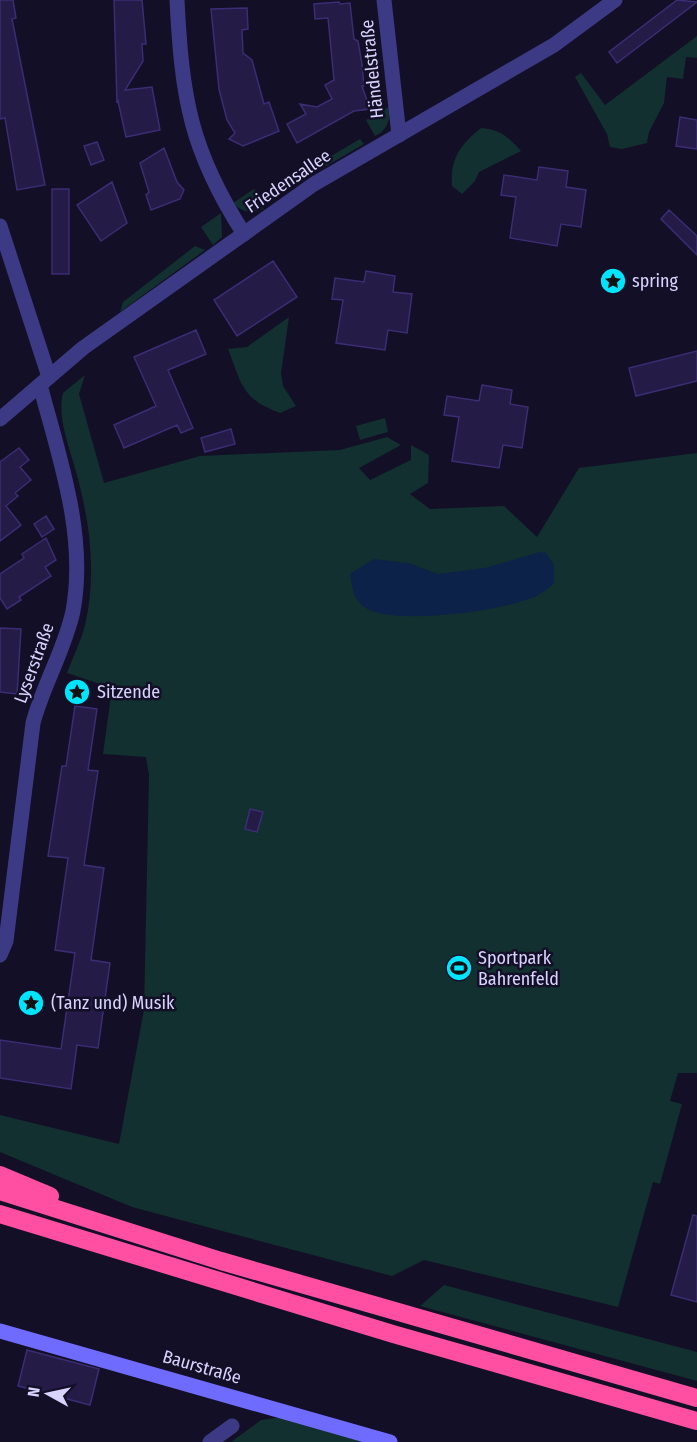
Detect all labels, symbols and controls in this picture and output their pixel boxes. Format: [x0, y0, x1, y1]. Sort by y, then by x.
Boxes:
street label: Händelstraße [356, 18, 388, 119]
street label: Friedensallee [241, 144, 335, 218]
place icon: spring [598, 266, 628, 296]
place label: spring [632, 270, 679, 292]
street label: Lyserstraße [9, 620, 59, 706]
place icon: Sitzende [62, 677, 92, 707]
place label: Sitzende [97, 681, 160, 703]
place label: Sportpark Bahrenfeld [478, 947, 559, 990]
sports icon: Sportpark Bahrenfeld [444, 953, 474, 983]
place icon: (Tanz und) Musik [16, 988, 46, 1018]
place label: (Tanz und) Musik [51, 992, 175, 1014]
street label: Baurstraße [160, 1345, 244, 1389]
north arrow [18, 1364, 78, 1424]
text: N [24, 1386, 44, 1398]

